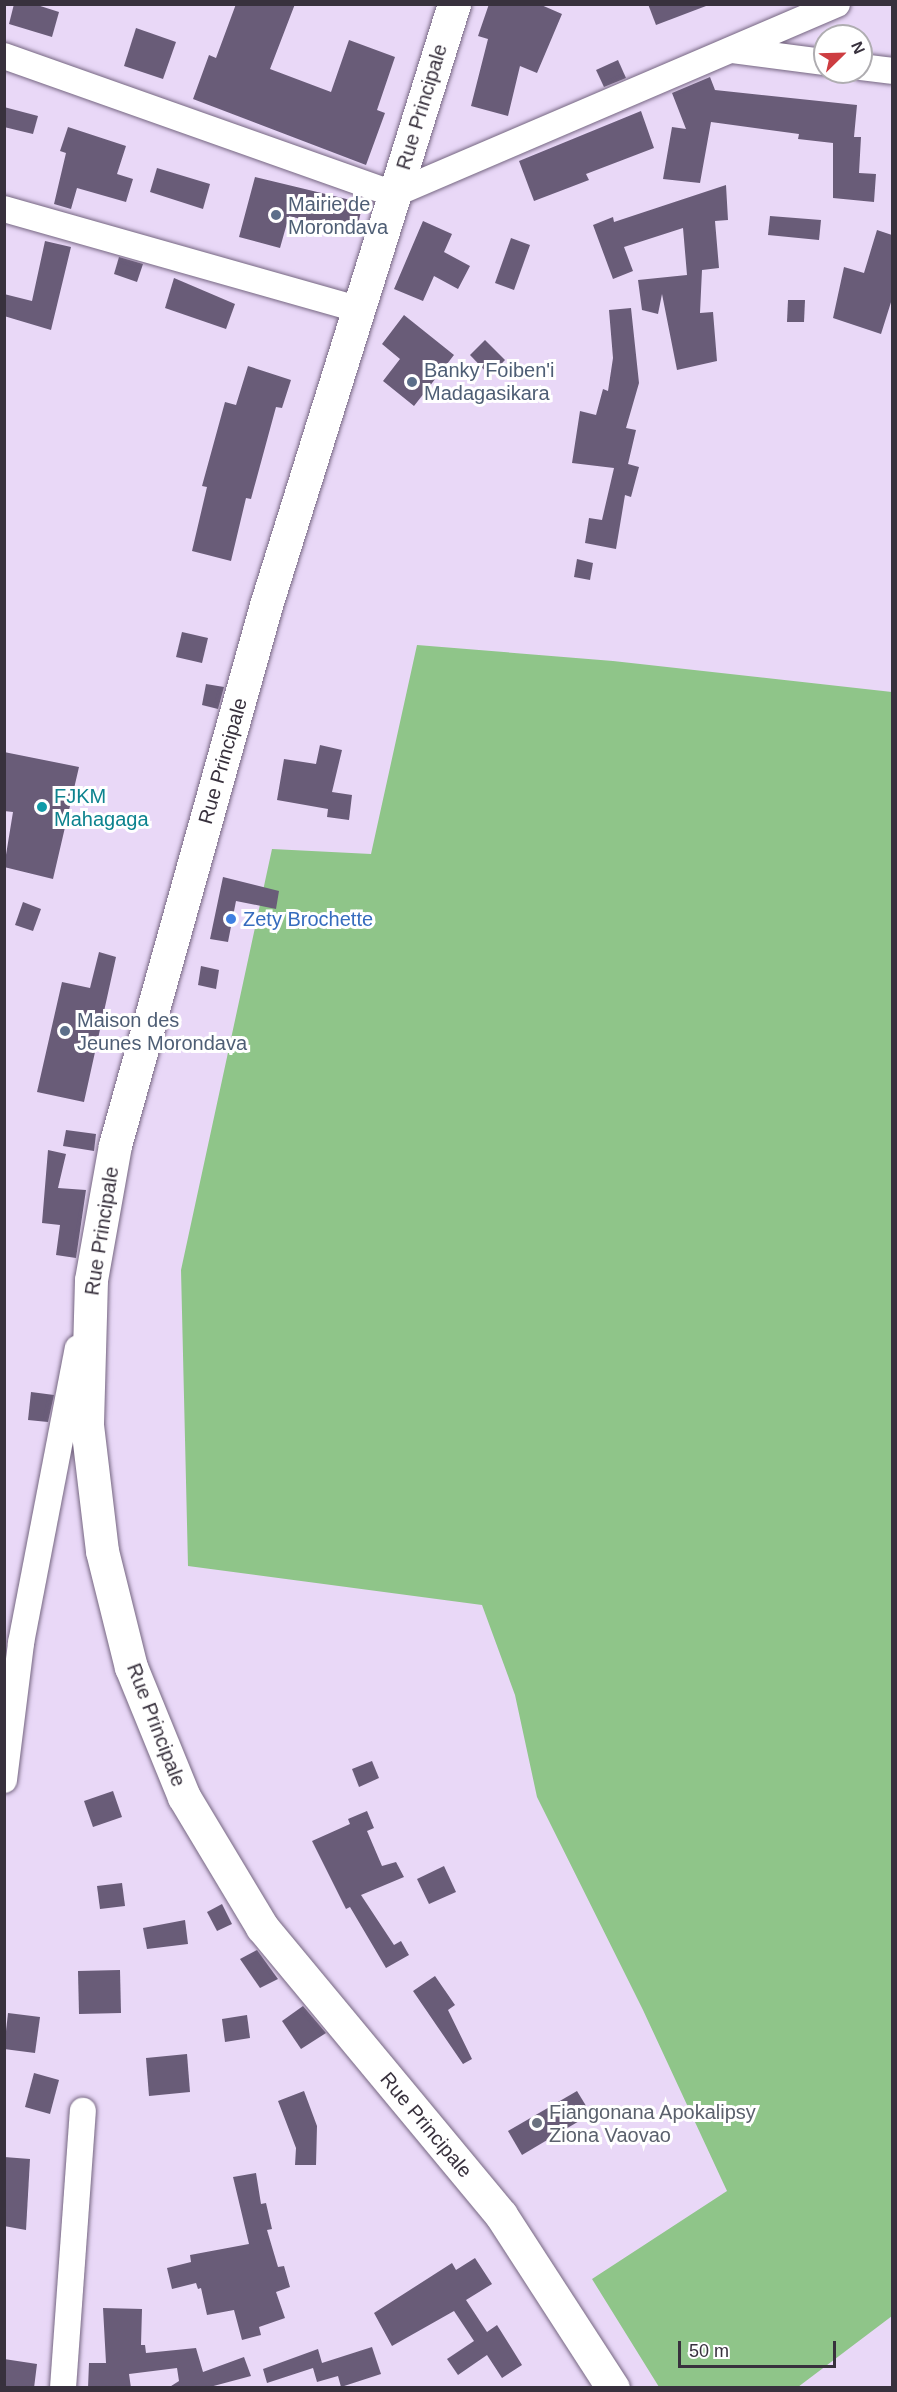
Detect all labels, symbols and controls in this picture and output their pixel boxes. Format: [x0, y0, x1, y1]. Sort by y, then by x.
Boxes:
north arrow [813, 24, 873, 84]
text: N [848, 39, 868, 56]
street label: Rue Principale [392, 41, 452, 173]
place label: Mairie de Morondava [288, 192, 388, 239]
marker: Mairie de Morondava [269, 208, 283, 222]
place label: Banky Foiben'i Madagasikara [424, 358, 555, 405]
marker: Banky Foiben'i Madagasikara [405, 375, 419, 389]
street label: Rue Principale [194, 695, 252, 827]
place label: FJKM Mahagaga [54, 784, 149, 831]
marker: FJKM Mahagaga [35, 800, 49, 814]
place label: Zety Brochette [243, 907, 373, 931]
marker: Zety Brochette [224, 912, 238, 926]
place label: Maison des Jeunes Morondava [77, 1008, 247, 1055]
marker: Maison des Jeunes Morondava [58, 1024, 72, 1038]
street label: Rue Principale [80, 1165, 124, 1297]
street label: Rue Principale [121, 1660, 191, 1790]
street label: Rue Principale [375, 2067, 477, 2183]
place label: Fiangonana Apokalipsy Ziona Vaovao [549, 2100, 757, 2147]
marker: Fiangonana Apokalipsy Ziona Vaovao [530, 2116, 544, 2130]
scale bar [681, 2329, 838, 2367]
text: 50 m [689, 2341, 729, 2361]

